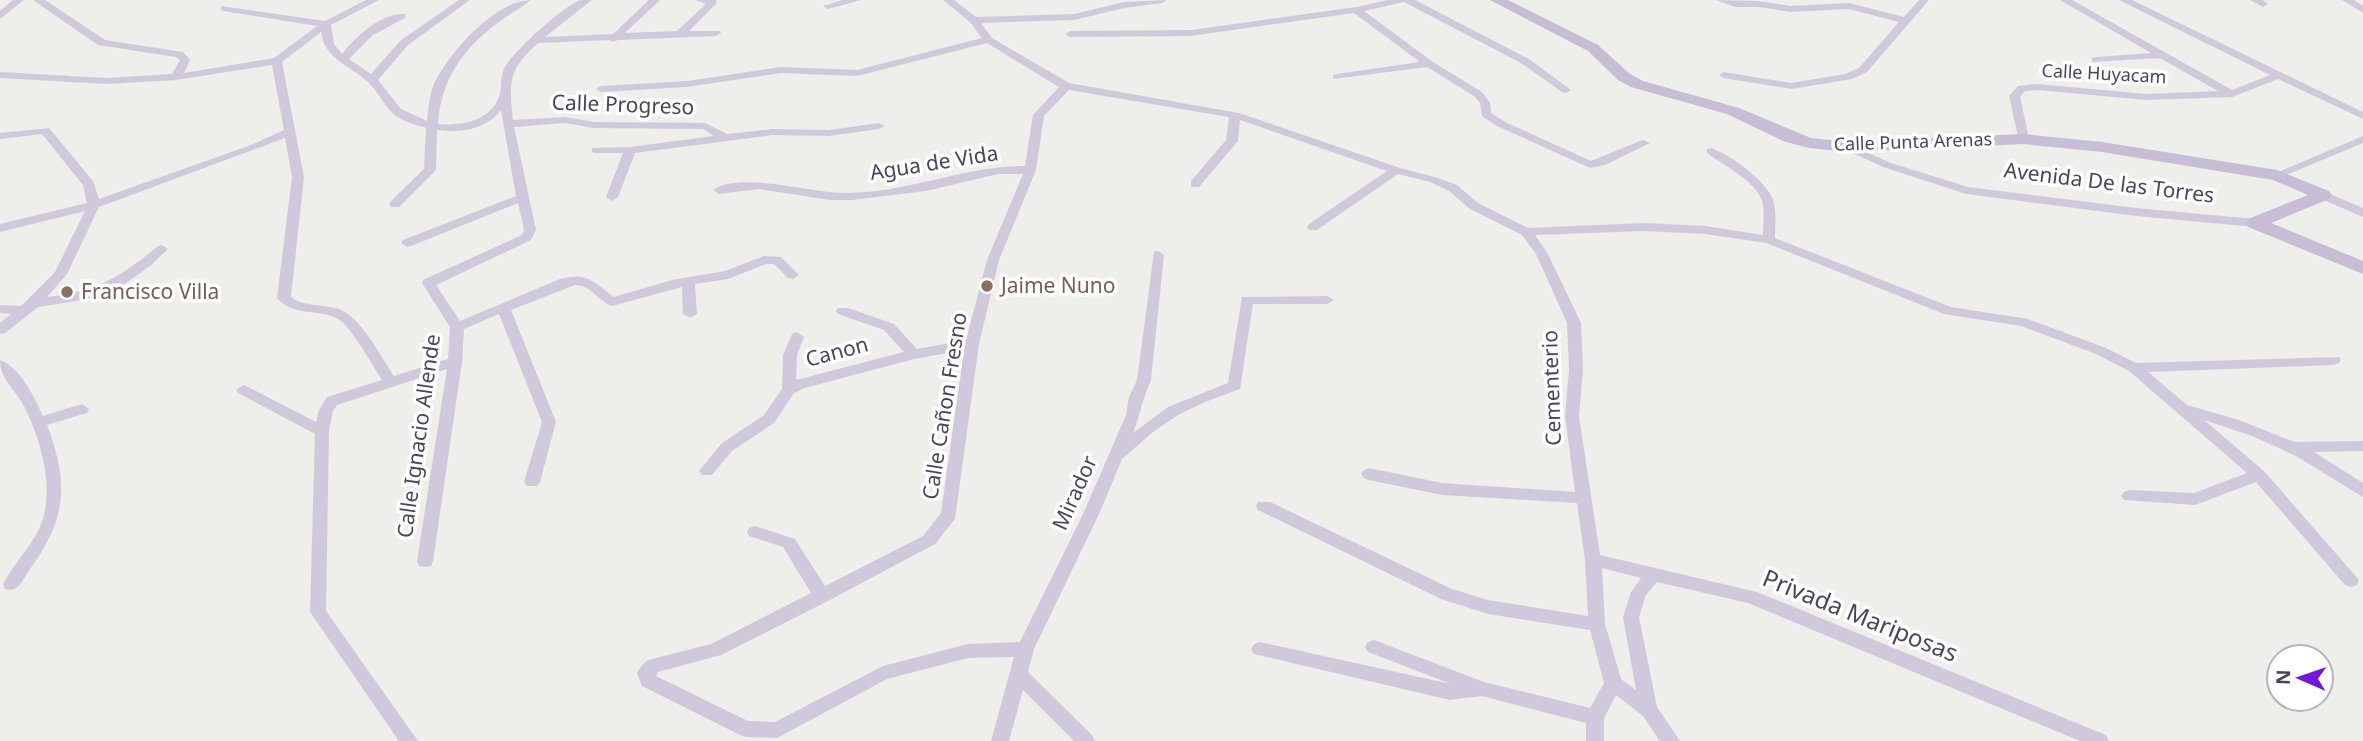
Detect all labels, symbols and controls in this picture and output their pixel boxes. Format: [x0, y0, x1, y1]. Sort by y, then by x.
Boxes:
street label: Calle Huyacam [2041, 58, 2167, 88]
street label: Calle Progreso [551, 88, 695, 120]
street label: Calle Punta Arenas [1833, 126, 1993, 156]
street label: Agua de Vida [868, 138, 1000, 186]
street label: Avenida De las Torres [2002, 155, 2216, 209]
place label: Jaime Nuno [999, 271, 1116, 299]
place label: Francisco Villa [81, 277, 219, 305]
marker: Jaime Nuno [979, 278, 995, 294]
marker: Francisco Villa [59, 284, 75, 300]
street label: Calle Cañon Fresno [915, 310, 973, 501]
street label: Canon [802, 329, 871, 373]
street label: Cementerio [1535, 330, 1567, 446]
street label: Calle Ignacio Allende [390, 332, 446, 540]
street label: Mirador [1045, 451, 1103, 534]
street label: Privada Mariposas [1758, 560, 1963, 669]
north arrow [2265, 643, 2335, 713]
text: N [2270, 669, 2296, 686]

